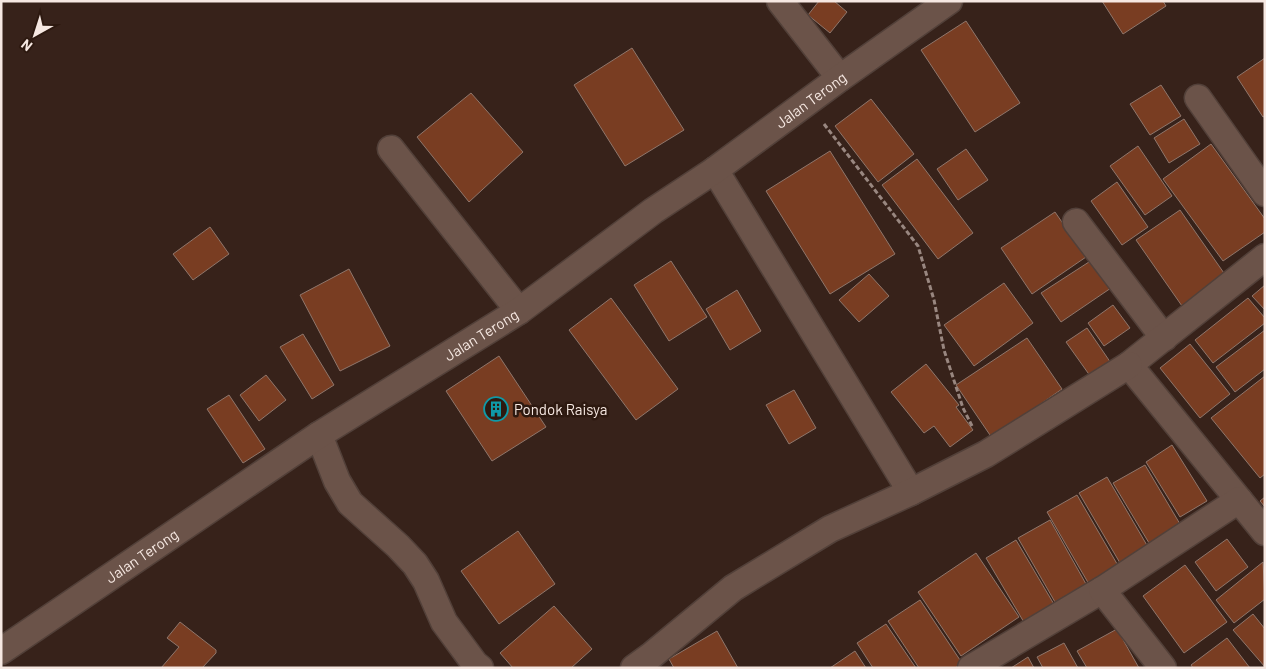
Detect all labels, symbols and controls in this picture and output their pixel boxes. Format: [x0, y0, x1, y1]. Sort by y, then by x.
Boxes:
north arrow [10, 10, 60, 60]
text: N [18, 36, 35, 55]
street label: Jalan Terong [772, 68, 850, 132]
street label: Jalan Terong [441, 305, 521, 364]
building icon: Pondok Raisya [483, 396, 509, 422]
place label: Pondok Raisya [514, 400, 607, 418]
street label: Jalan Terong [102, 525, 181, 586]

